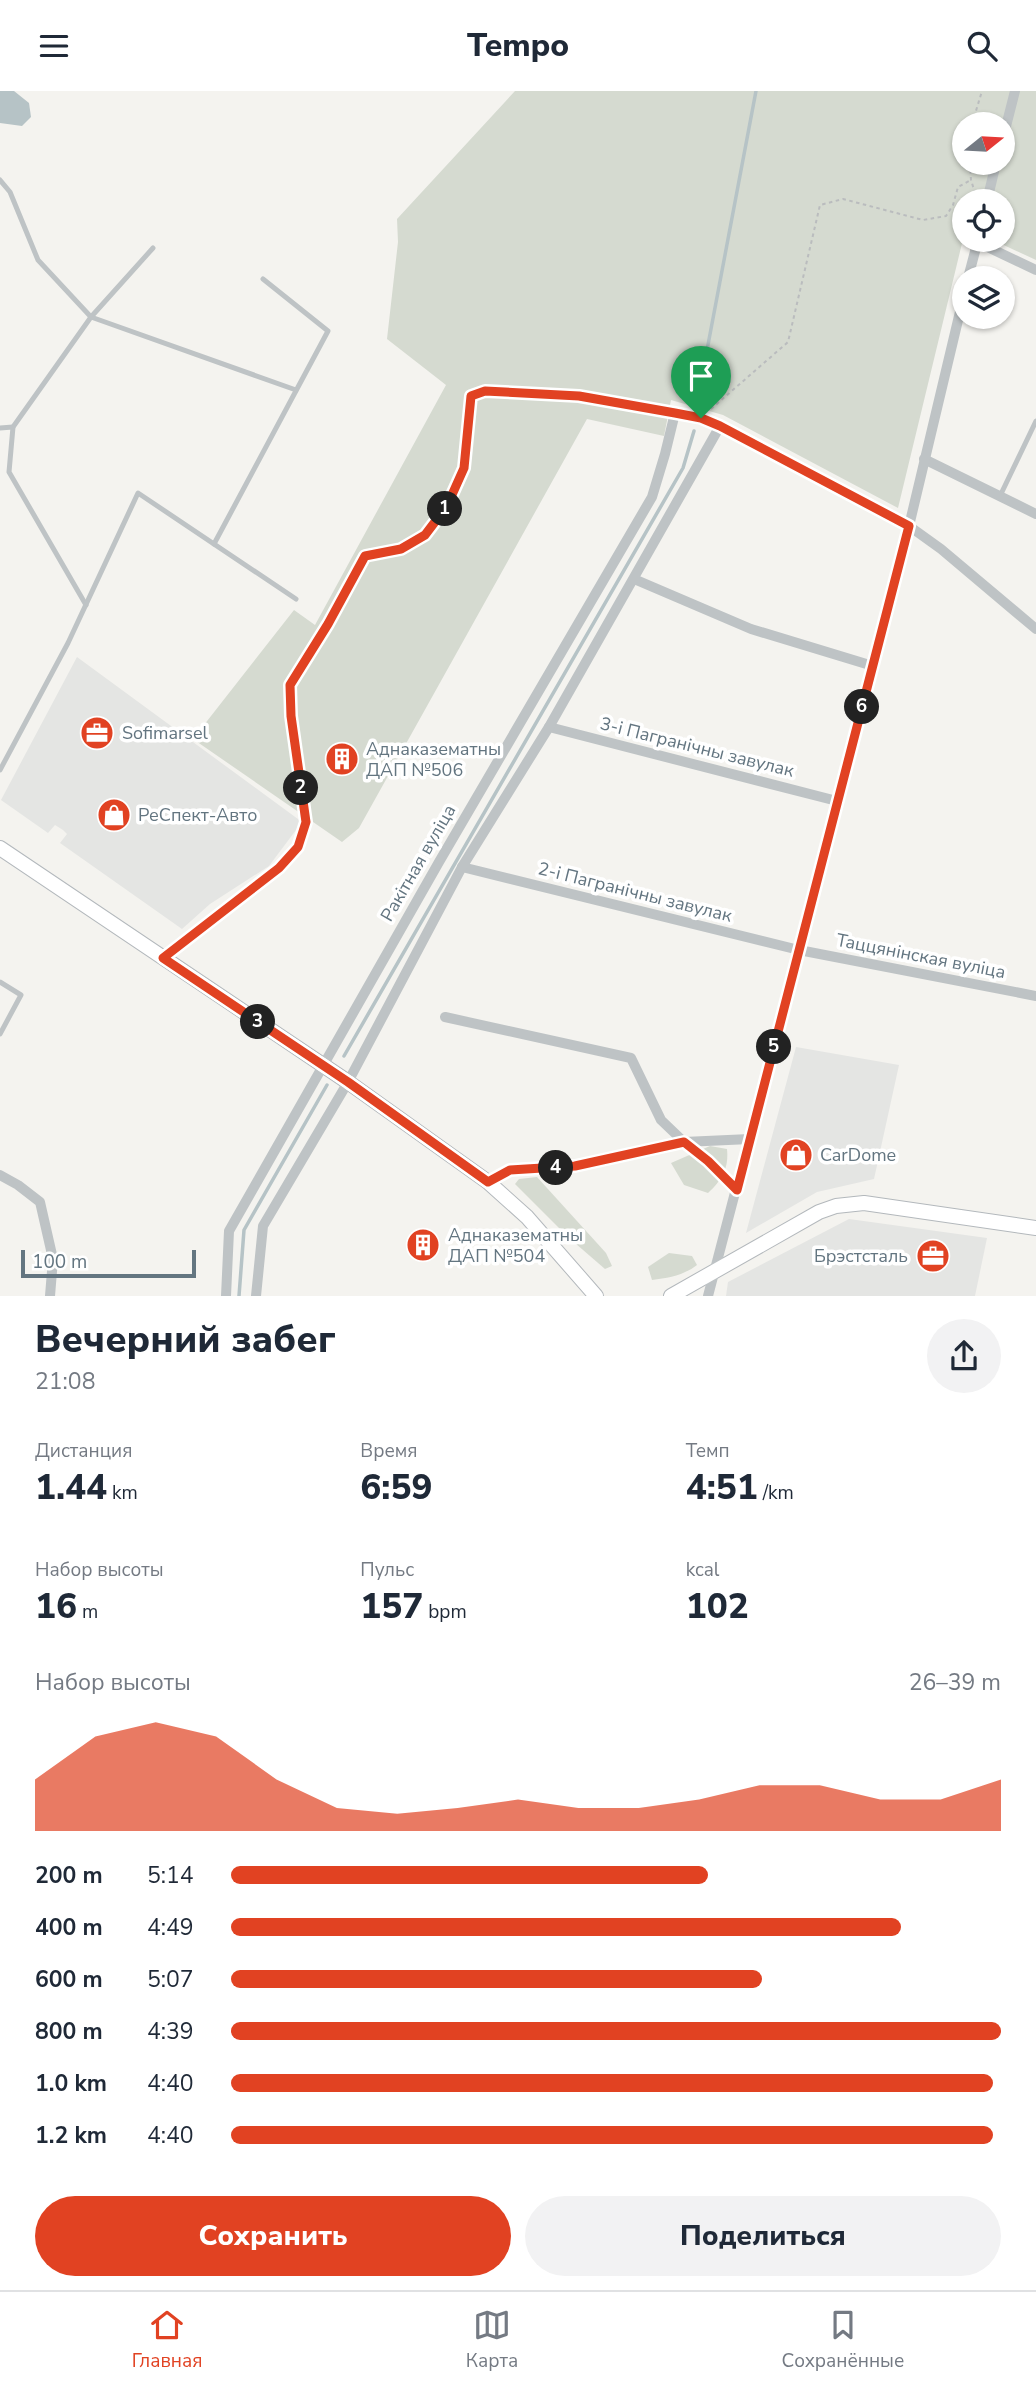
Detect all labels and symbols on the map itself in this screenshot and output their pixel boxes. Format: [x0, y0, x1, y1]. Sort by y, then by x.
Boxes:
north arrow [952, 112, 1015, 175]
pin [671, 346, 731, 418]
pin: 1 [428, 491, 462, 527]
pin: 6 [844, 689, 880, 725]
street label: 3-і Пагранічны завулак [598, 711, 797, 783]
office icon: Sofimarsel [78, 714, 116, 752]
place label: Sofimarsel [122, 721, 209, 745]
place label: Аднаказематны ДАП №506 [366, 737, 501, 782]
building icon: Аднаказематны ДАП №506 [323, 740, 361, 778]
pin: 2 [284, 771, 318, 805]
shop icon: РеСпект-Авто [95, 796, 133, 834]
street label: Ракітная вуліца [375, 800, 461, 926]
place label: РеСпект-Авто [138, 803, 257, 827]
street label: 2-і Пагранічны завулак [536, 856, 735, 928]
street label: Таццянінская вуліца [834, 928, 1008, 984]
pin: 3 [240, 1005, 276, 1039]
pin: 5 [756, 1030, 792, 1065]
shop icon: CarDome [777, 1136, 815, 1174]
place label: CarDome [820, 1143, 896, 1167]
pin: 4 [538, 1151, 574, 1185]
place label: Аднаказематны ДАП №504 [448, 1223, 583, 1268]
building icon: Аднаказематны ДАП №504 [404, 1226, 442, 1264]
office icon: Брэстсталь [914, 1237, 952, 1275]
place label: Брэстсталь [814, 1244, 908, 1268]
scale bar [21, 1247, 196, 1279]

